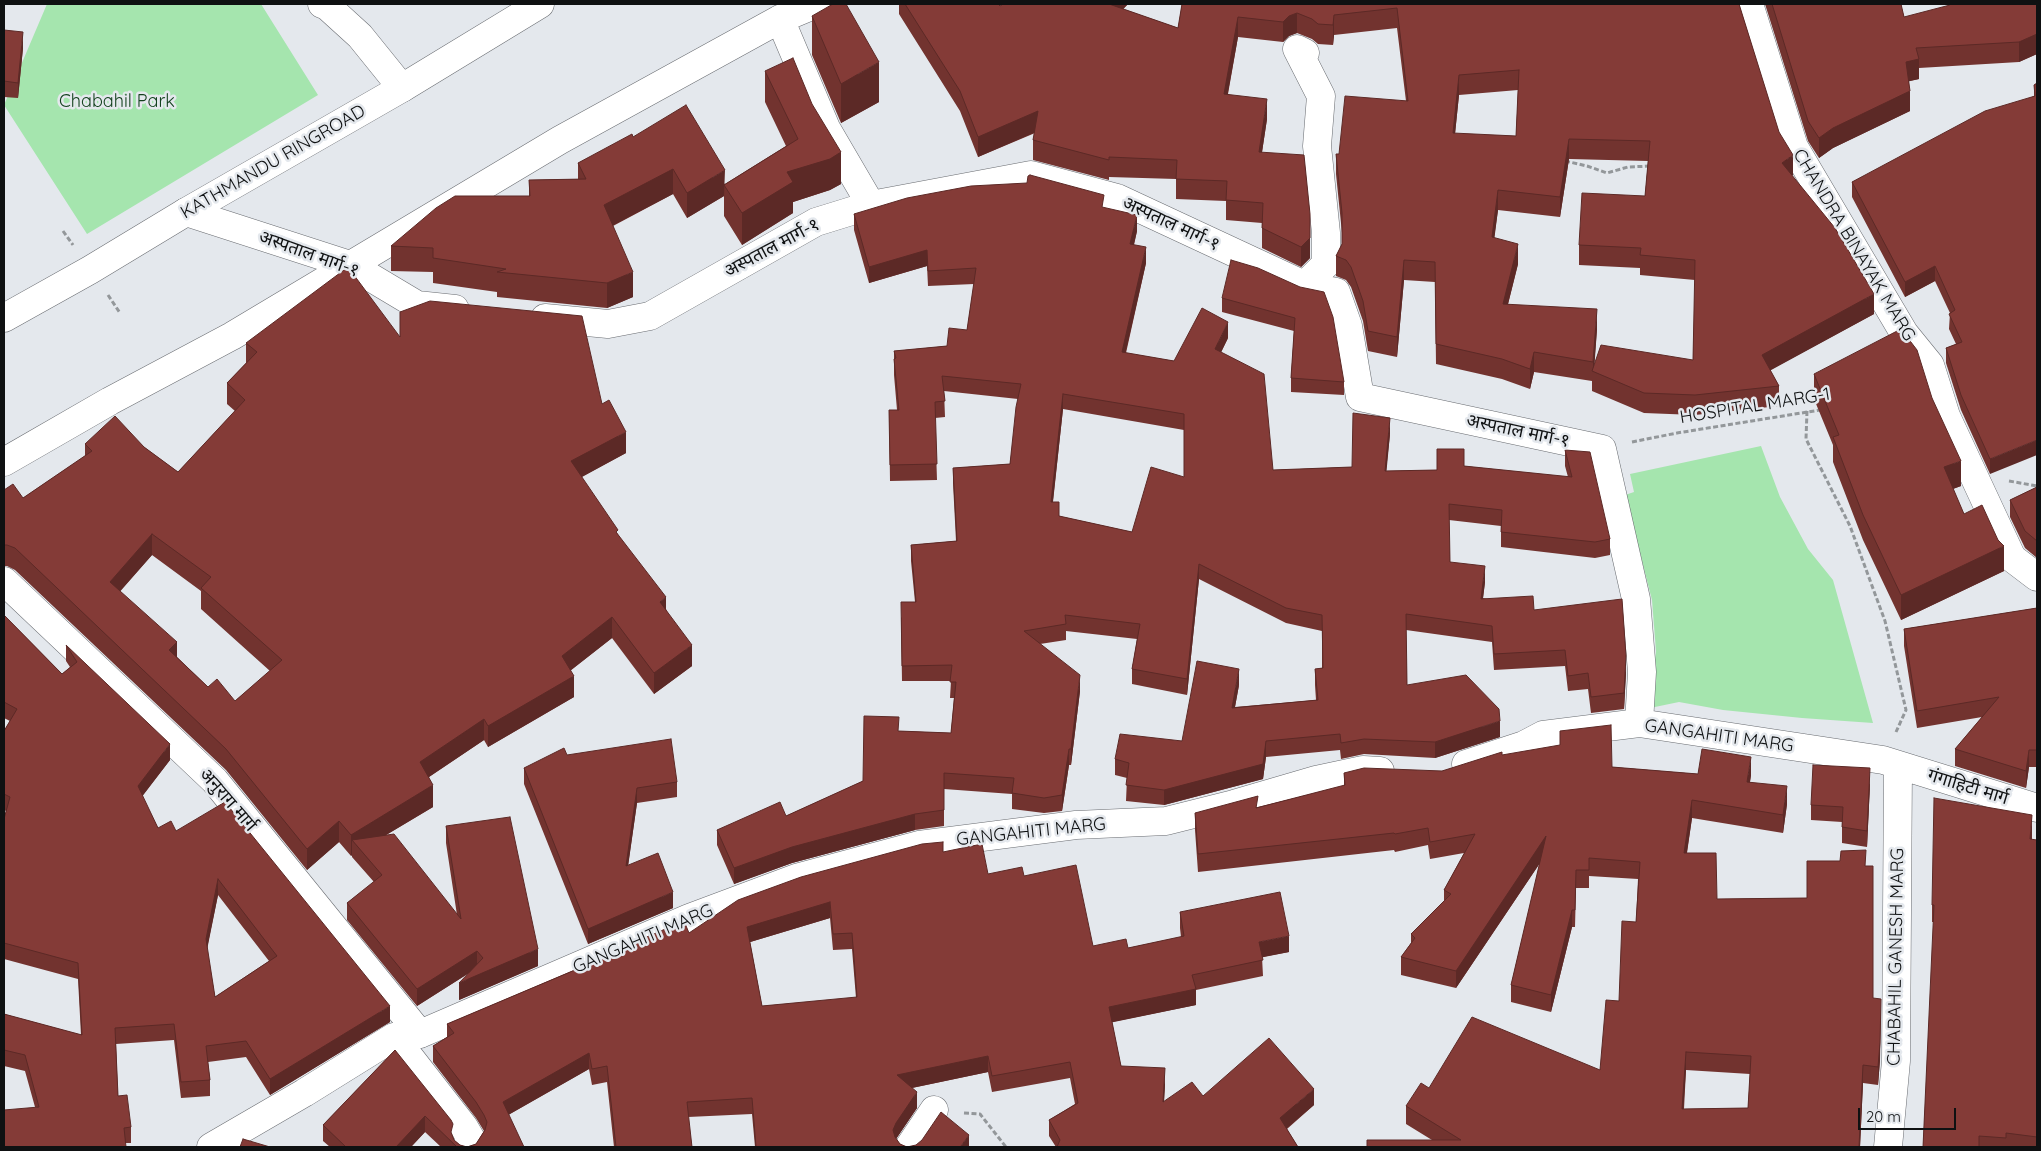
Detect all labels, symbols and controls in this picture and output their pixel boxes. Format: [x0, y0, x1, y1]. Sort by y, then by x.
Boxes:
park label: Chabahil Park [59, 91, 175, 113]
street label: KATHMANDU RINGROAD [177, 100, 369, 224]
street label: CHANDRA BINAYAK MARG [1788, 145, 1920, 345]
street label: अस्पताल मार्ग-१ [1119, 192, 1223, 256]
street label: अस्पताल मार्ग-१ [721, 214, 823, 282]
street label: अस्पताल मार्ग-१ [256, 226, 362, 282]
street label: HOSPITAL MARG-1 [1678, 383, 1832, 429]
street label: अस्पताल मार्ग-१ [1464, 410, 1572, 452]
street label: GANGAHITI MARG [1643, 715, 1795, 757]
street label: अनुराग मार्ग [195, 764, 261, 836]
street label: गंगाहिटी मार्ग [1925, 764, 2011, 810]
street label: GANGAHITI MARG [955, 813, 1107, 851]
street label: CHABAHIL GANESH MARG [1883, 848, 1909, 1066]
street label: GANGAHITI MARG [570, 900, 716, 978]
scale bar [1861, 1098, 1958, 1130]
text: 20 m [1866, 1107, 1901, 1126]

